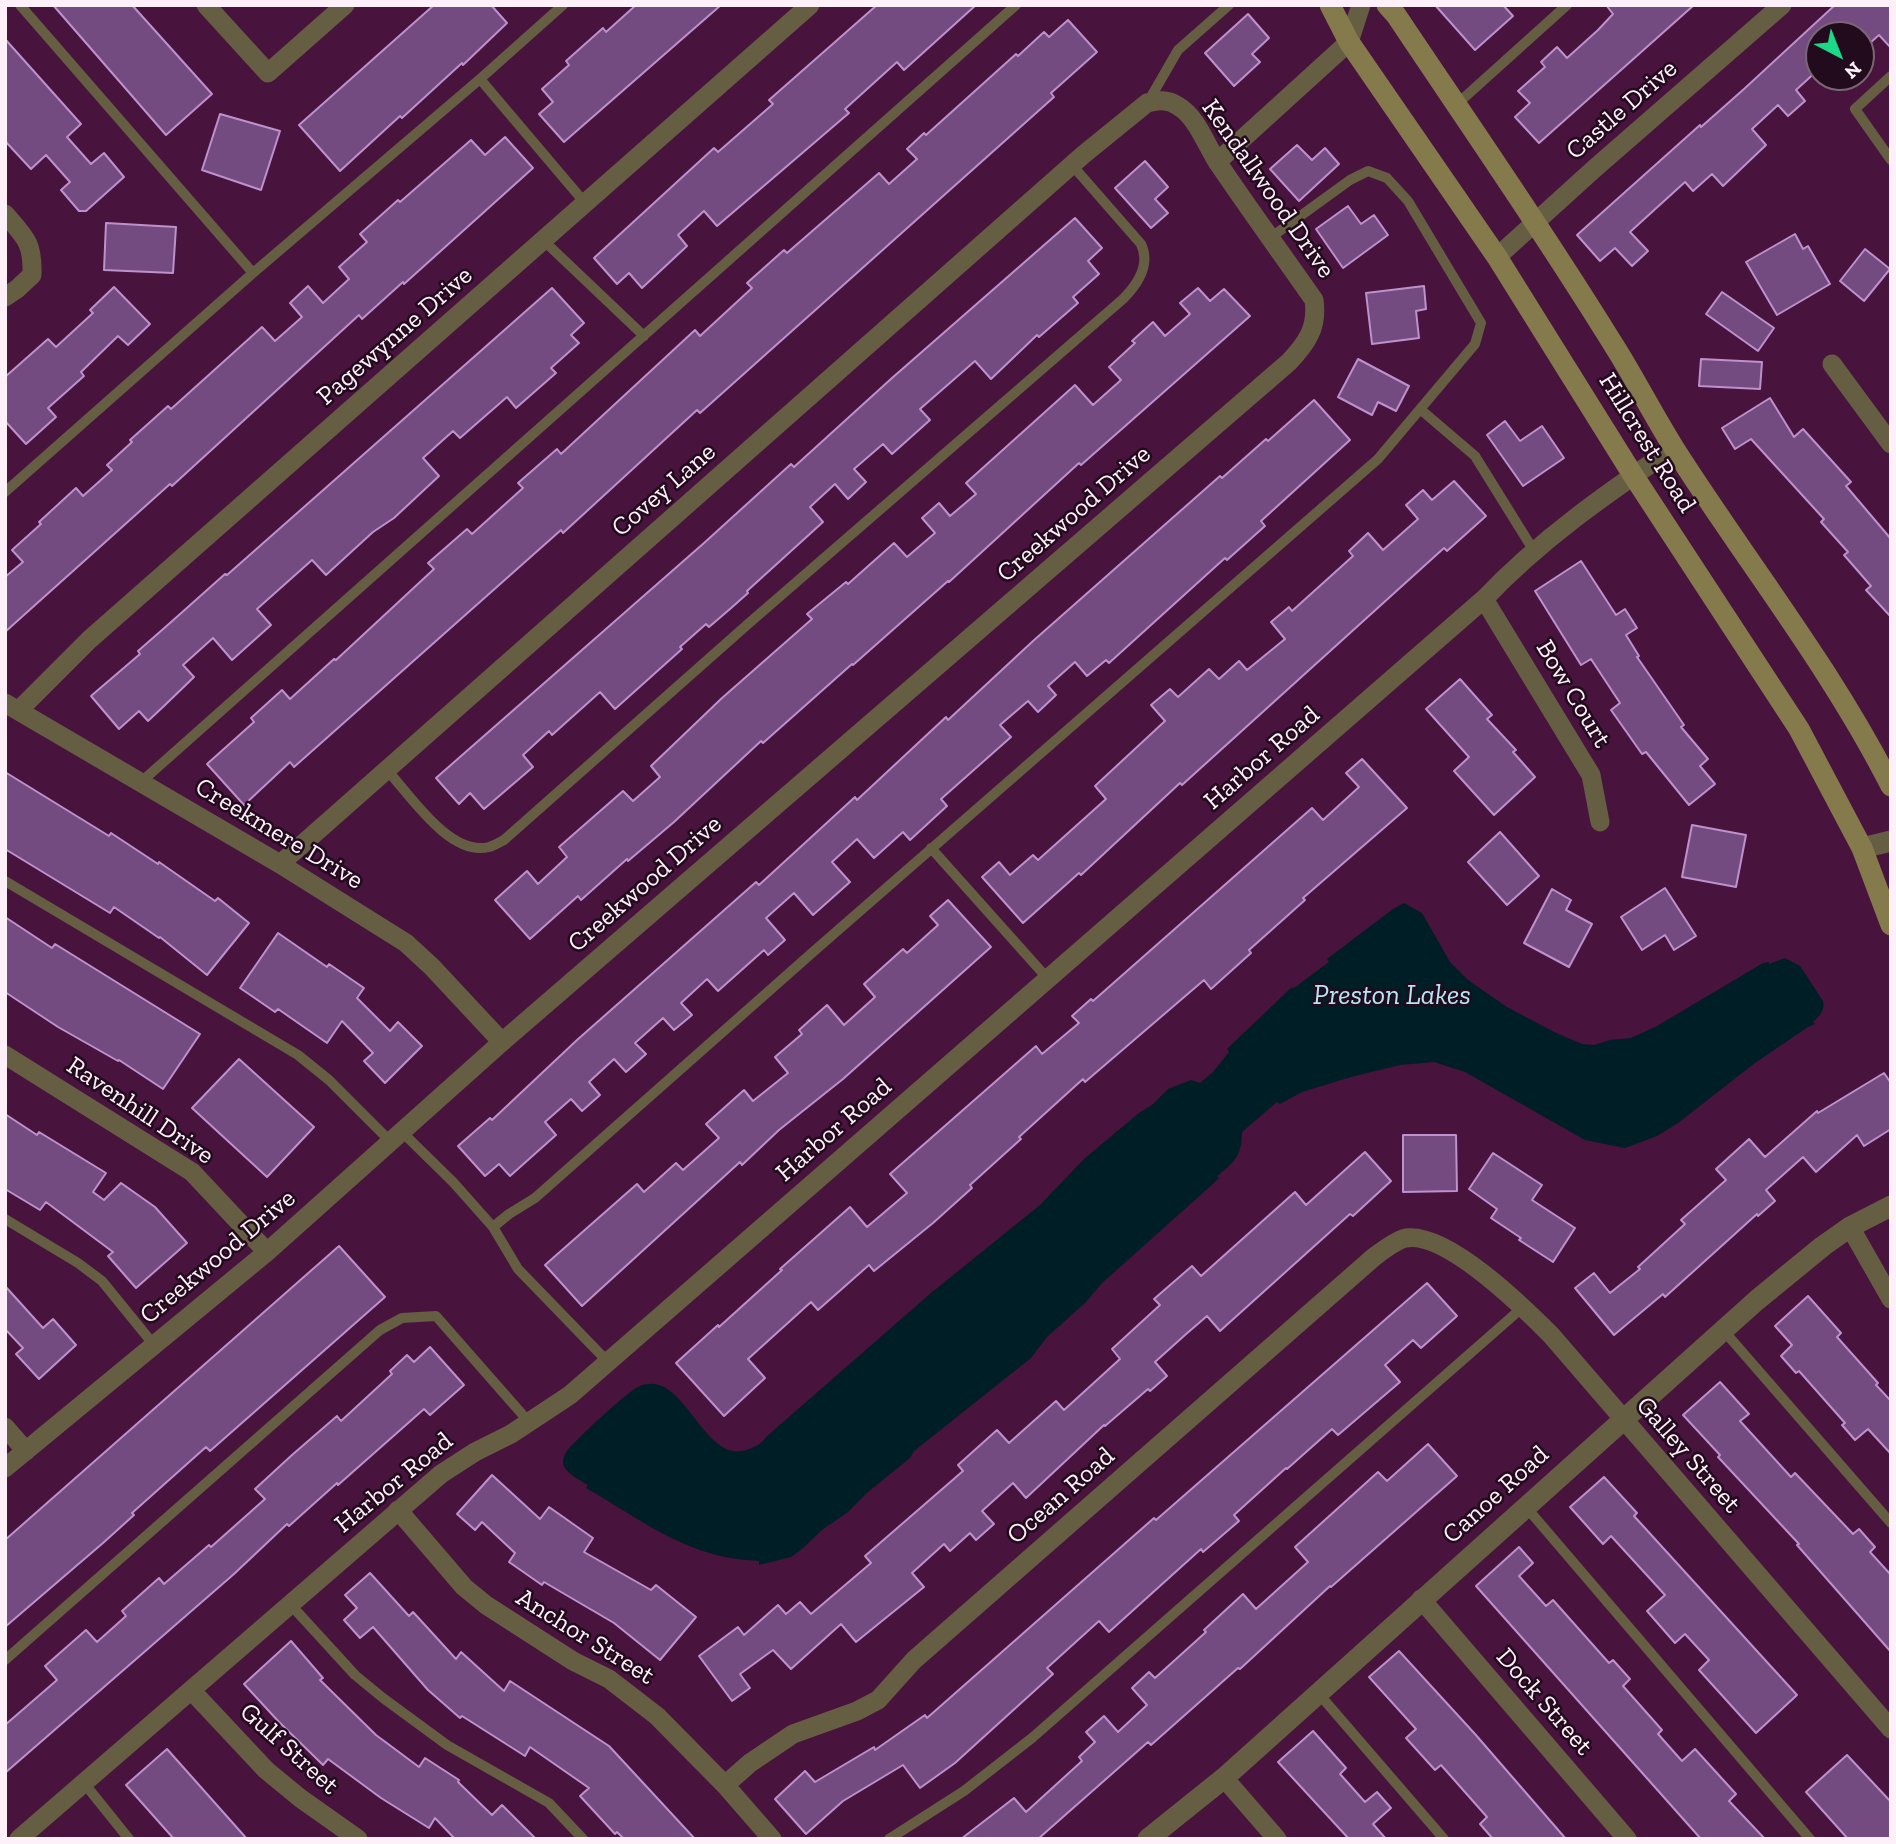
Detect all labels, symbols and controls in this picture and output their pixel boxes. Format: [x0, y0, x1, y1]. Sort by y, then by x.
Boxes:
north arrow [1805, 21, 1875, 91]
street label: Castle Drive [1560, 53, 1684, 167]
text: N [1840, 57, 1866, 84]
street label: Kendallwood Drive [1195, 93, 1341, 285]
street label: Pagewynne Drive [311, 260, 479, 412]
street label: Hillcrest Road [1592, 367, 1702, 519]
street label: Covey Lane [606, 436, 722, 544]
street label: Creekwood Drive [991, 439, 1157, 589]
street label: Bow Court [1529, 635, 1617, 753]
street label: Harbor Road [1198, 699, 1326, 817]
street label: Creekmere Drive [189, 772, 369, 896]
street label: Creekwood Drive [562, 809, 728, 959]
water label: Preston Lakes [1313, 979, 1471, 1013]
street label: Ravenhill Drive [61, 1050, 219, 1172]
street label: Harbor Road [770, 1071, 898, 1189]
street label: Creekwood Drive [134, 1183, 302, 1331]
street label: Galley Street [1629, 1390, 1747, 1520]
street label: Harbor Road [329, 1426, 459, 1540]
street label: Canoe Road [1437, 1439, 1555, 1551]
street label: Ocean Road [1001, 1441, 1121, 1551]
street label: Anchor Street [510, 1582, 660, 1692]
street label: Dock Street [1489, 1642, 1599, 1762]
street label: Gulf Street [233, 1697, 345, 1801]

